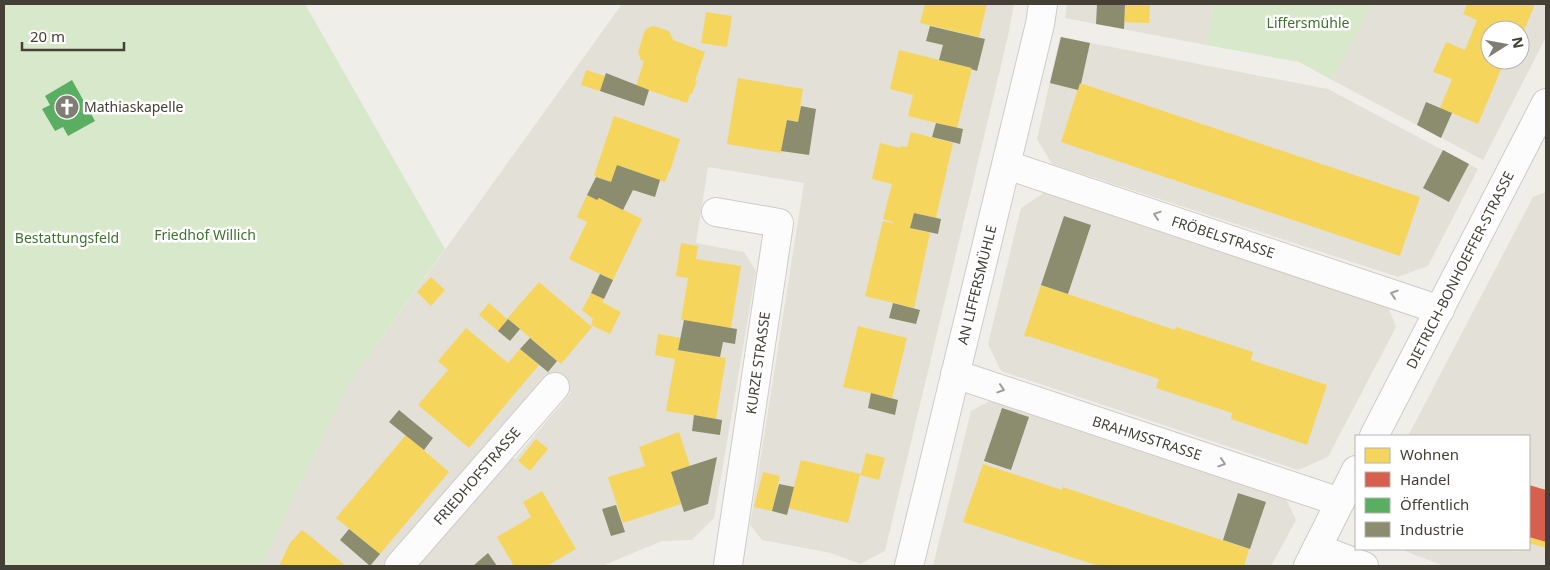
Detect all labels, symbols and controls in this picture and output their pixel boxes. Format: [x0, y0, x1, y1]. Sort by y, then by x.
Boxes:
park label: Liffersmühle [1267, 13, 1350, 32]
scale bar [22, 20, 125, 52]
north arrow [1480, 20, 1530, 70]
text: 20 m [30, 26, 65, 46]
text: N [1508, 35, 1529, 50]
church icon: Mathiaskapelle [54, 94, 80, 120]
place label: Mathiaskapelle [84, 97, 183, 116]
street label: DIETRICH-BONHOEFFER-STRASSE [1401, 168, 1518, 372]
one-way arrow [1153, 211, 1161, 221]
street label: FRÖBELSTRASSE [1169, 211, 1277, 262]
street label: AN LIFFERSMÜHLE [952, 223, 1001, 347]
park label: Friedhof Willich [154, 225, 256, 244]
park label: Bestattungsfeld [15, 228, 119, 247]
one-way arrow [1390, 290, 1398, 300]
street label: KURZE STRASSE [741, 310, 774, 415]
one-way arrow [997, 384, 1005, 394]
street label: BRAHMSSTRASSE [1090, 411, 1204, 464]
street label: FRIEDHOFSTRASSE [429, 423, 524, 529]
legend [1355, 435, 1530, 550]
text: Wohnen [1400, 444, 1459, 464]
one-way arrow [1217, 457, 1225, 467]
text: Handel [1400, 469, 1450, 489]
text: Öffentlich [1400, 494, 1469, 514]
text: Industrie [1400, 519, 1464, 539]

